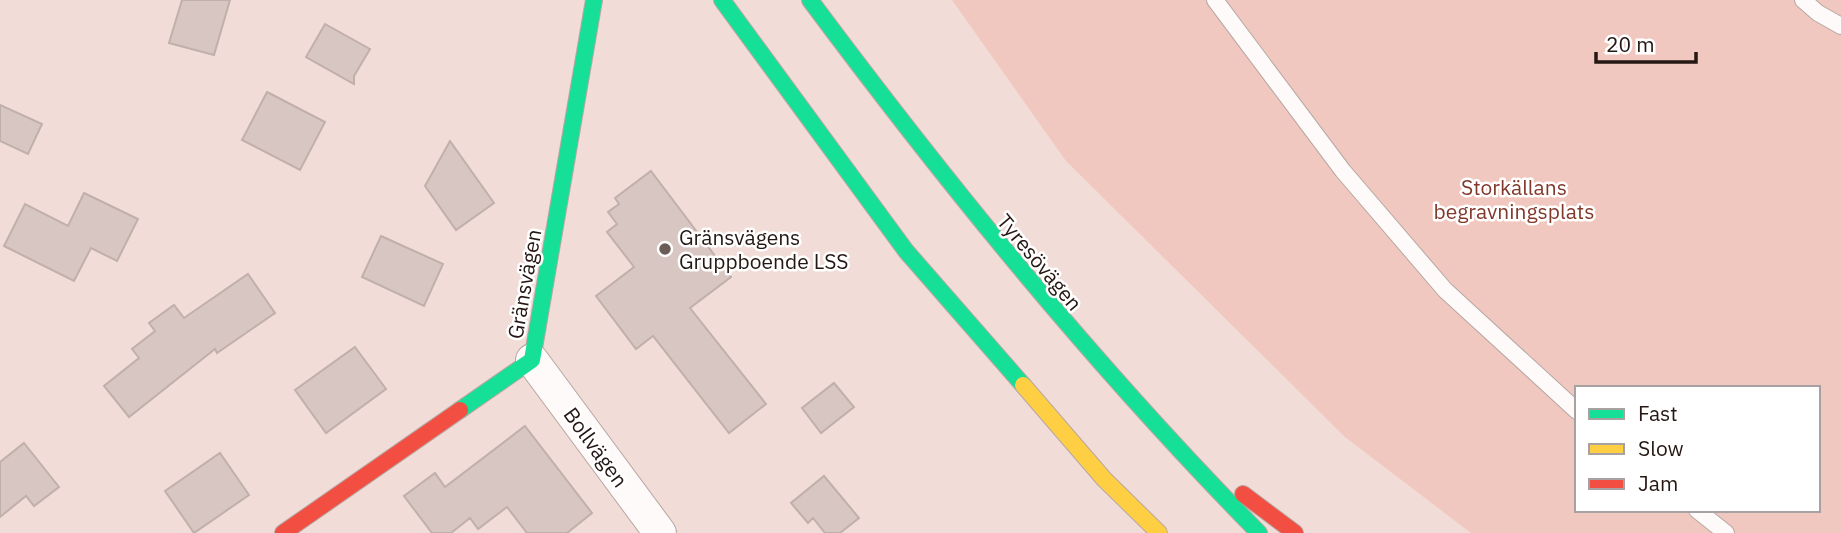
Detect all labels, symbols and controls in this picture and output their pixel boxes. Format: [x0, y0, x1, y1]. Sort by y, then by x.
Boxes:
scale bar [1596, 21, 1696, 65]
text: 20 m [1606, 30, 1655, 58]
park label: Storkällans begravningsplats [1434, 173, 1594, 225]
street label: Tyresövägen [991, 208, 1089, 316]
place label: Gränsvägens Gruppboende LSS [679, 223, 848, 275]
street label: Gränsvägen [501, 227, 547, 341]
marker: Gränsvägens Gruppboende LSS [657, 241, 673, 257]
legend [1575, 386, 1820, 512]
text: Fast [1638, 399, 1678, 427]
street label: Bollvägen [558, 401, 634, 493]
text: Slow [1638, 434, 1684, 462]
text: Jam [1638, 469, 1678, 497]

